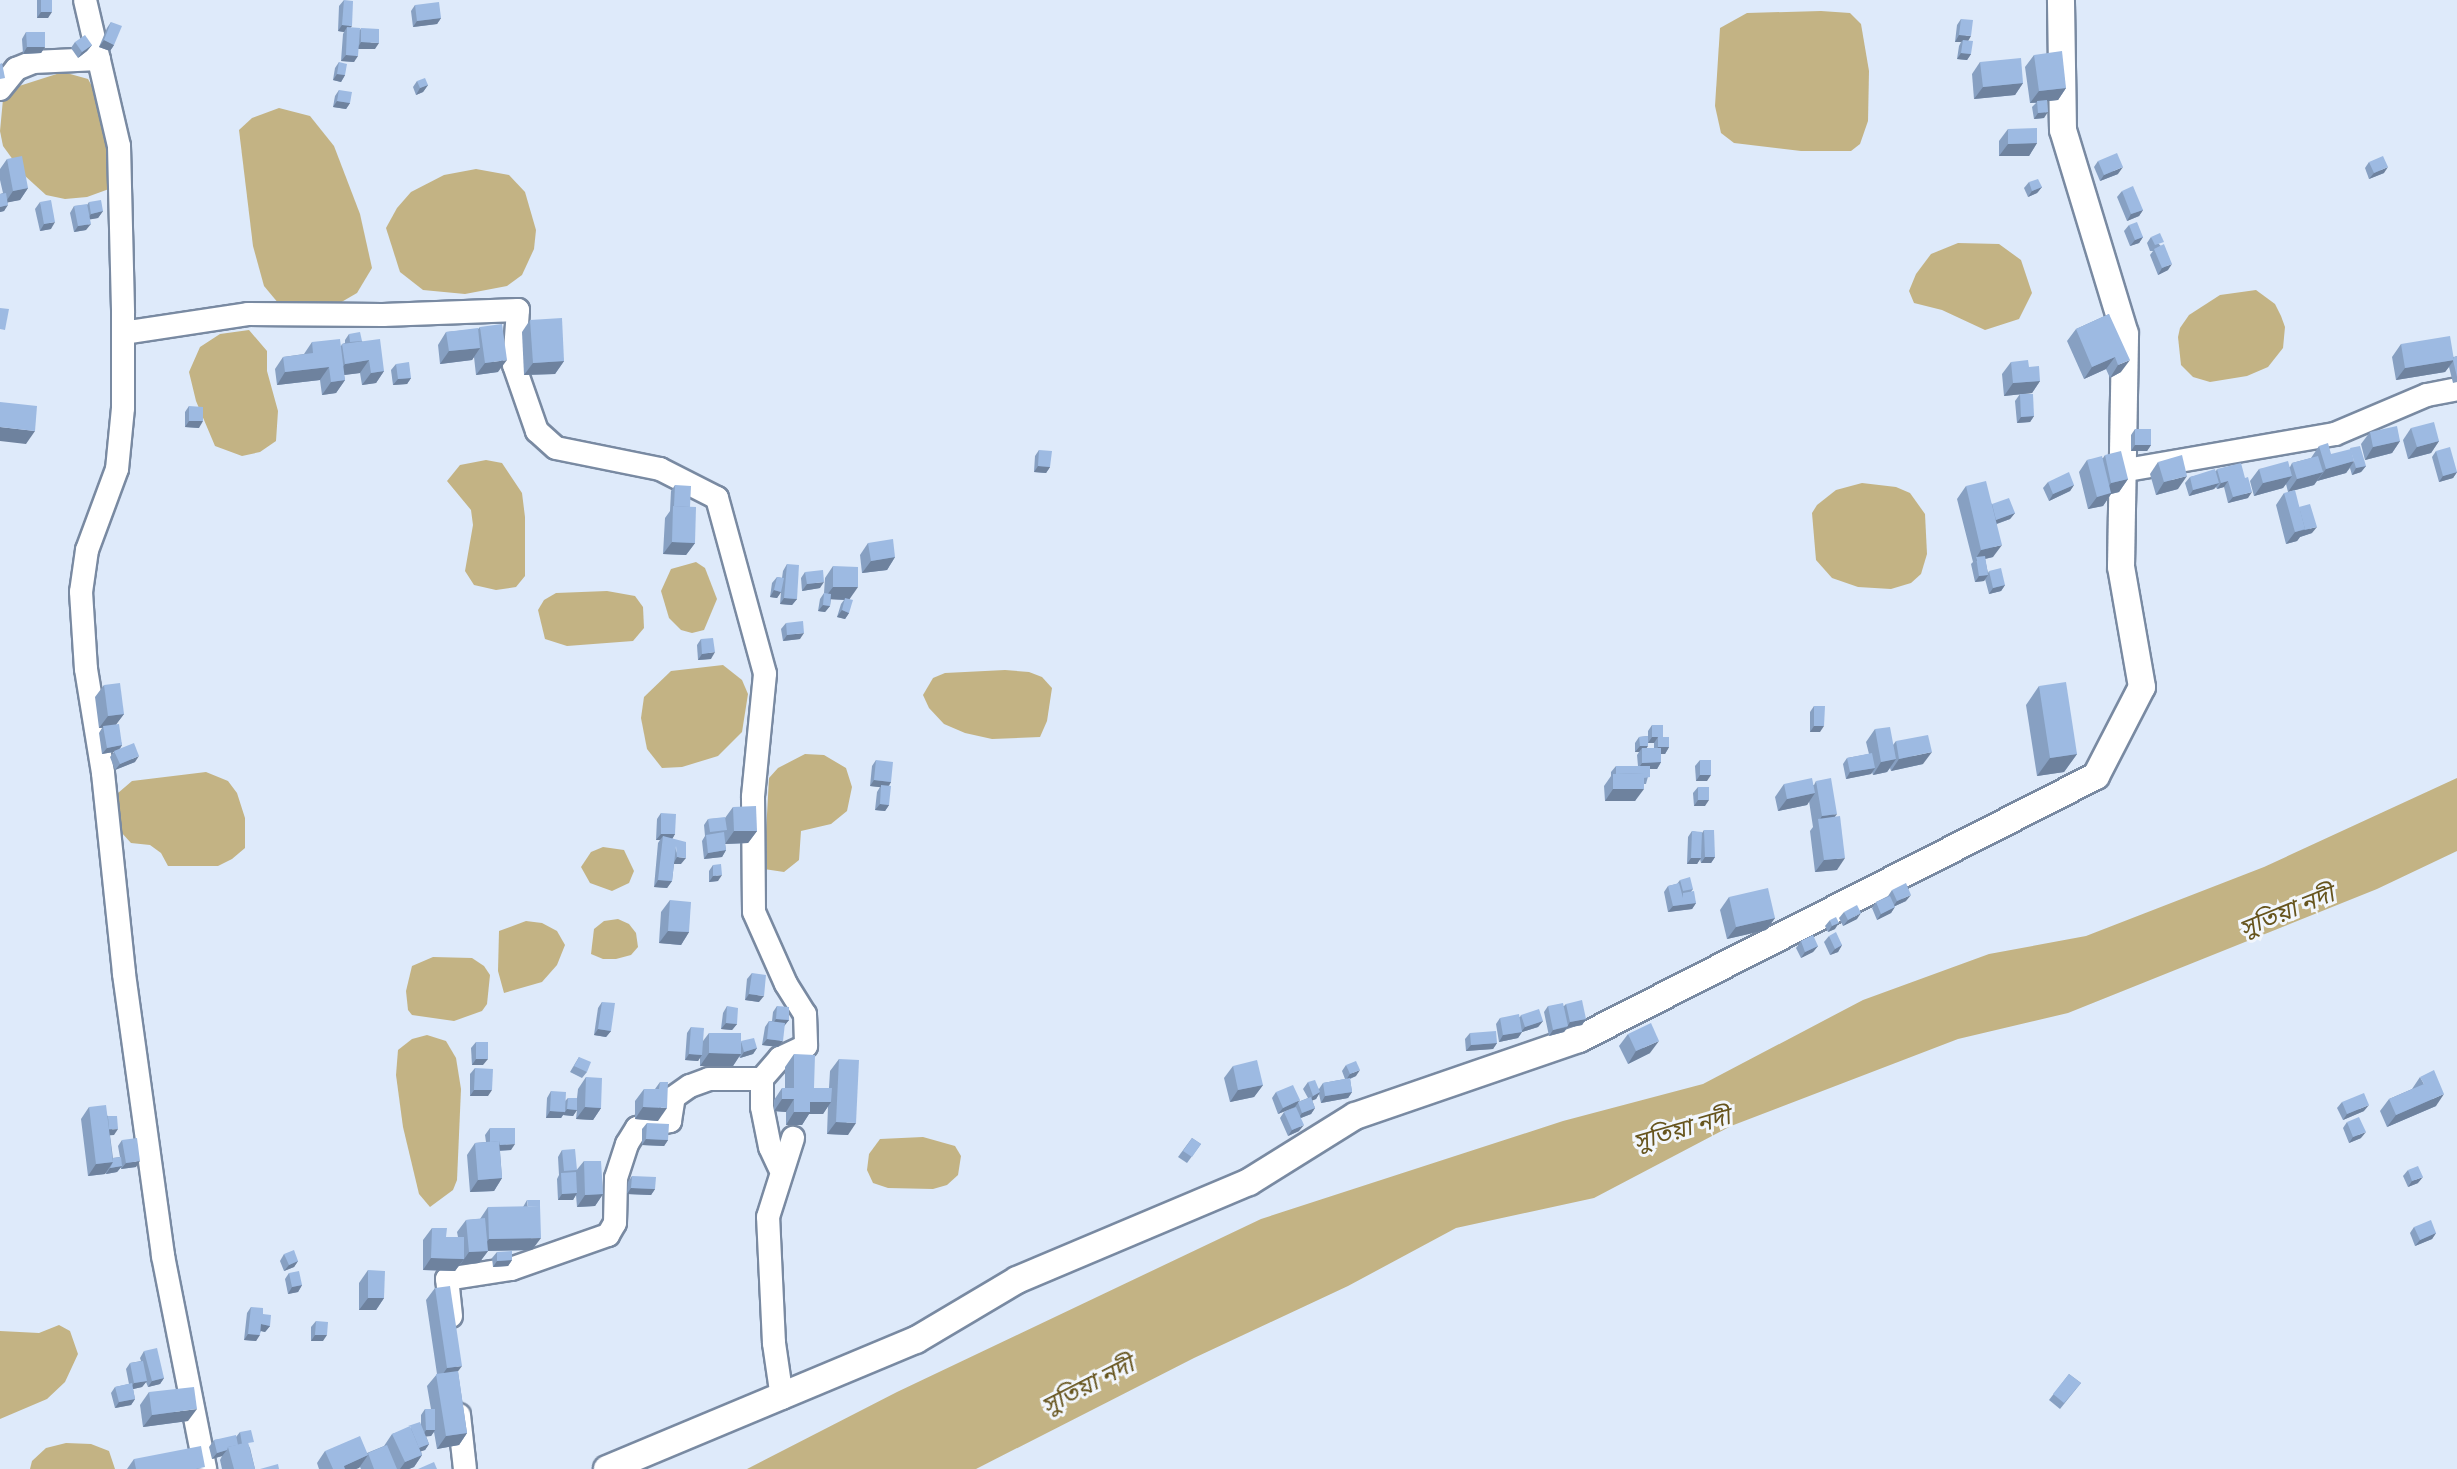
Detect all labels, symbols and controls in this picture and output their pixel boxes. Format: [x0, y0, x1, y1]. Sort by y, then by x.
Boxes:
water label: সুতিয়া নদী [2235, 880, 2339, 944]
water label: সুতিয়া নদী [1630, 1102, 1734, 1158]
water label: সুতিয়া নদী [1037, 1351, 1139, 1421]

